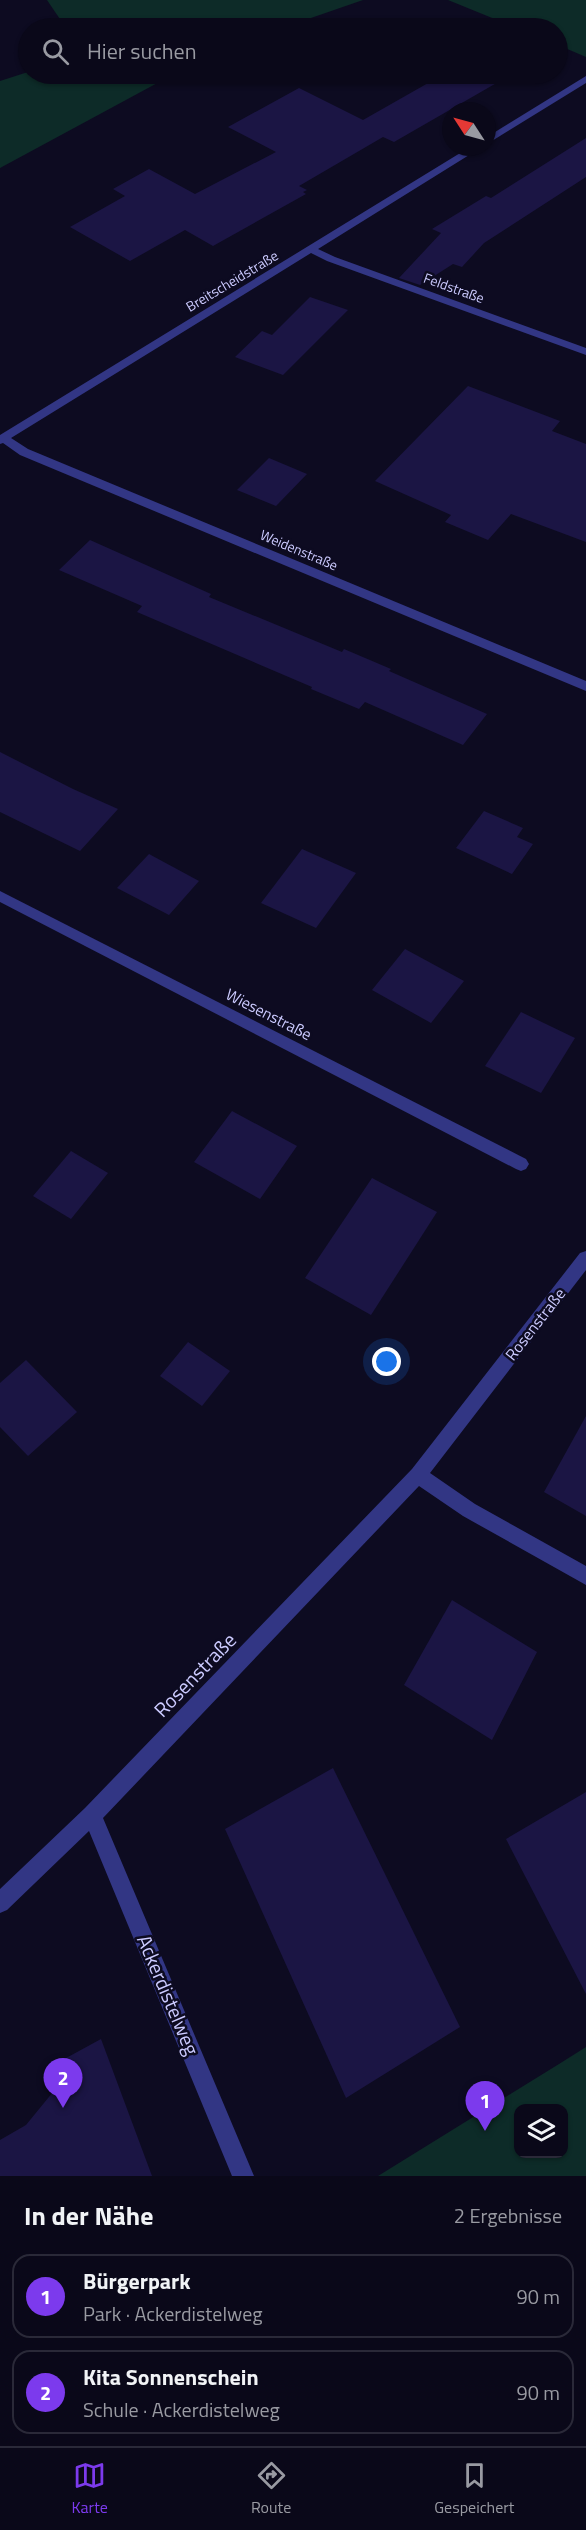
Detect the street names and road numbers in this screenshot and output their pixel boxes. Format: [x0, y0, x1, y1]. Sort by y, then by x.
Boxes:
street label: Breitscheidstraße [182, 245, 282, 316]
street label: Feldstraße [421, 267, 487, 308]
street label: Weidenstraße [257, 524, 341, 575]
street label: Wiesenstraße [222, 982, 316, 1046]
street label: Rosenstraße [499, 1283, 571, 1365]
street label: Rosenstraße [146, 1625, 243, 1724]
street label: Ackerdistelweg [129, 1930, 208, 2060]

